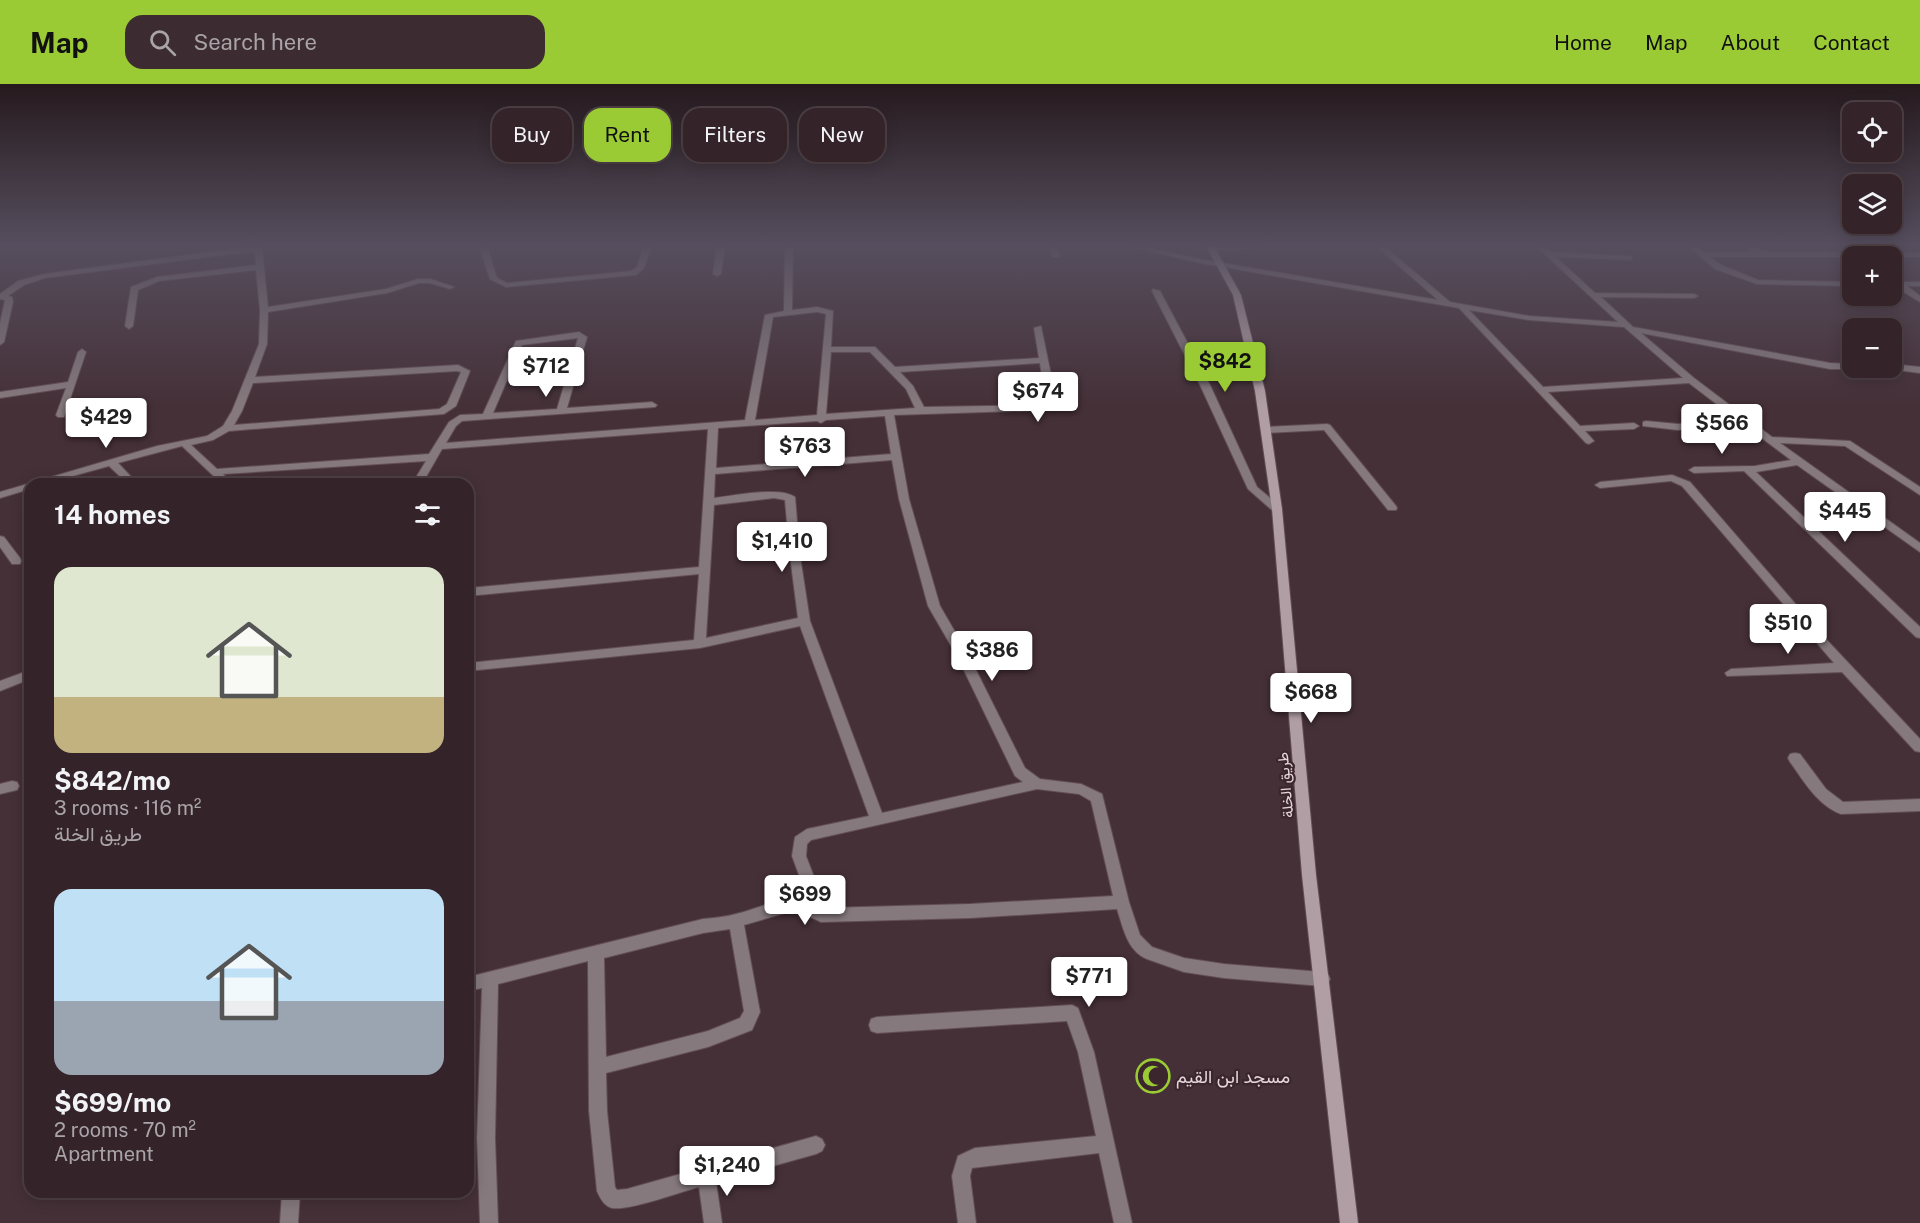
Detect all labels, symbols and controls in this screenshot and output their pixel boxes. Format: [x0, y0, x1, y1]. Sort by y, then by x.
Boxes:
search box [125, 15, 545, 69]
text: Map [30, 26, 89, 59]
icon: search [146, 26, 179, 59]
text: Search here [194, 29, 317, 55]
text: Home [1554, 30, 1612, 55]
text: Map [1645, 30, 1688, 55]
text: About [1721, 30, 1780, 55]
text: Contact [1813, 30, 1890, 55]
map controls [1842, 102, 1902, 378]
button: locate [1842, 102, 1902, 162]
chip: Buy [492, 108, 572, 162]
chip: Rent [584, 108, 671, 162]
chip: Filters [683, 108, 787, 162]
chip: New [799, 108, 885, 162]
button: layers [1842, 174, 1902, 234]
button: + [1842, 246, 1902, 306]
button: − [1842, 318, 1902, 378]
pin: $842 [1189, 342, 1261, 393]
pin: $712 [510, 347, 582, 398]
text: $842 [1199, 349, 1251, 373]
text: $712 [522, 354, 570, 378]
pin: $674 [1002, 372, 1074, 423]
text: $674 [1012, 379, 1064, 403]
pin: $429 [70, 398, 142, 449]
pin: $566 [1686, 404, 1758, 455]
text: $429 [80, 405, 132, 429]
text: $566 [1695, 411, 1749, 435]
pin: $763 [769, 427, 841, 478]
text: $763 [779, 434, 831, 458]
pin: $445 [1809, 492, 1881, 543]
icon: filters [411, 498, 444, 531]
text: 14 homes [54, 499, 170, 530]
text: $445 [1818, 499, 1872, 523]
pin: $1,410 [733, 522, 831, 573]
text: $1,410 [751, 529, 813, 553]
pin: $510 [1752, 604, 1824, 655]
icon: home [195, 606, 303, 714]
text: $510 [1764, 611, 1812, 635]
pin: $386 [956, 631, 1028, 682]
text: $386 [965, 638, 1019, 662]
pin: $668 [1275, 673, 1347, 724]
text: $668 [1284, 680, 1338, 704]
street label: طريق الخلة [1274, 751, 1298, 819]
text: $842/mo [54, 765, 171, 796]
text: 3 rooms · 116 m² [54, 796, 201, 820]
text: طريق الخلة [54, 822, 142, 846]
pin: $699 [769, 875, 841, 926]
text: $699 [778, 882, 832, 906]
icon: home [195, 928, 303, 1036]
pin: $771 [1053, 957, 1125, 1008]
text: $771 [1065, 964, 1113, 988]
mosque icon: مسجد ابن القيم [1135, 1058, 1171, 1094]
place label: مسجد ابن القيم [1176, 1066, 1290, 1089]
text: $699/mo [54, 1087, 171, 1118]
text: 2 rooms · 70 m² [54, 1118, 196, 1142]
text: Apartment [54, 1142, 154, 1166]
pin: $1,240 [678, 1146, 776, 1197]
text: $1,240 [694, 1153, 760, 1177]

